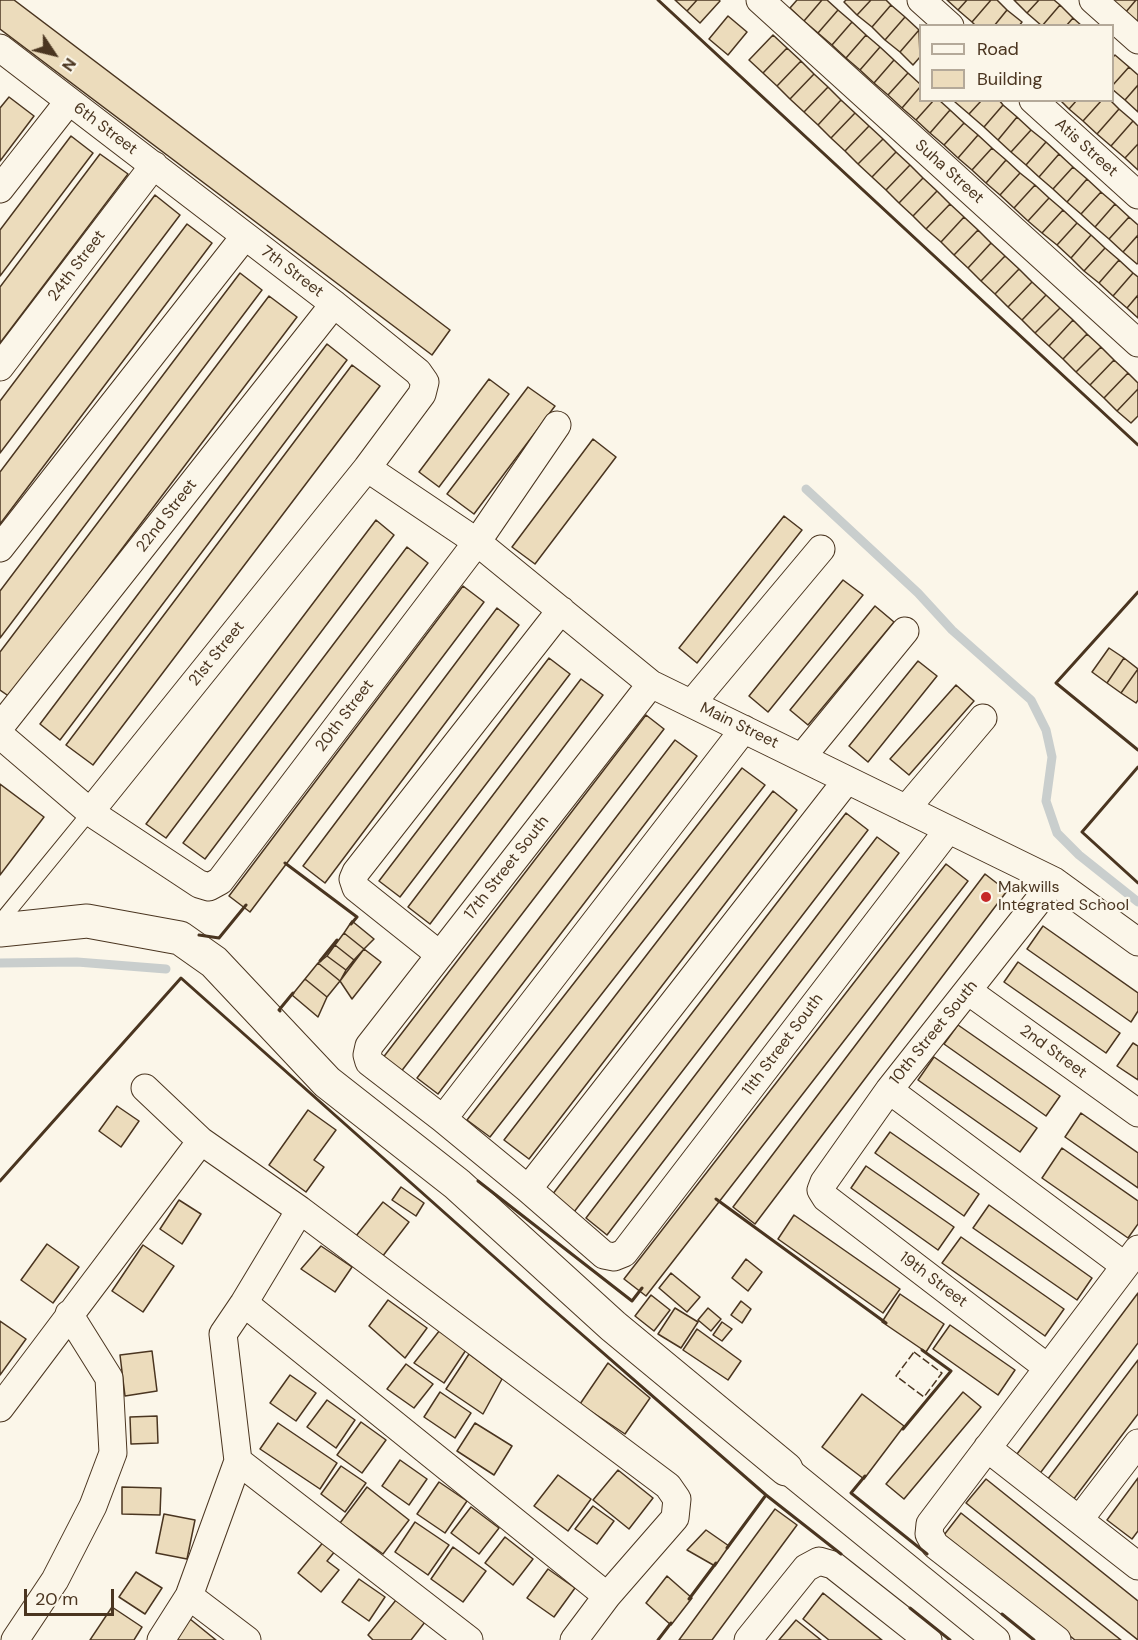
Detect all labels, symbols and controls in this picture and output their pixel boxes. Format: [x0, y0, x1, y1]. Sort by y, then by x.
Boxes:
north arrow [24, 24, 84, 84]
legend [919, 24, 1114, 102]
text: Road [977, 37, 1019, 61]
text: N [57, 54, 81, 75]
text: Building [977, 67, 1042, 91]
street label: 6th Street [69, 99, 141, 159]
street label: Atis Street [1051, 115, 1121, 181]
street label: Suha Street [911, 136, 987, 208]
street label: 24th Street [44, 227, 110, 305]
street label: 7th Street [257, 242, 327, 302]
street label: 22nd Street [133, 476, 201, 556]
street label: 21st Street [185, 618, 249, 690]
street label: 20th Street [312, 676, 378, 756]
street label: Main Street [697, 699, 781, 753]
street label: 17th Street South [461, 812, 553, 924]
place label: Makwills Integrated School [998, 878, 1129, 916]
marker: Makwills Integrated School [979, 890, 993, 904]
street label: 10th Street South [886, 977, 982, 1089]
street label: 11th Street South [738, 990, 828, 1100]
street label: 2nd Street [1016, 1021, 1090, 1083]
street label: 19th Street [895, 1248, 971, 1312]
scale bar [27, 1577, 117, 1615]
text: 20 m [35, 1587, 78, 1611]

